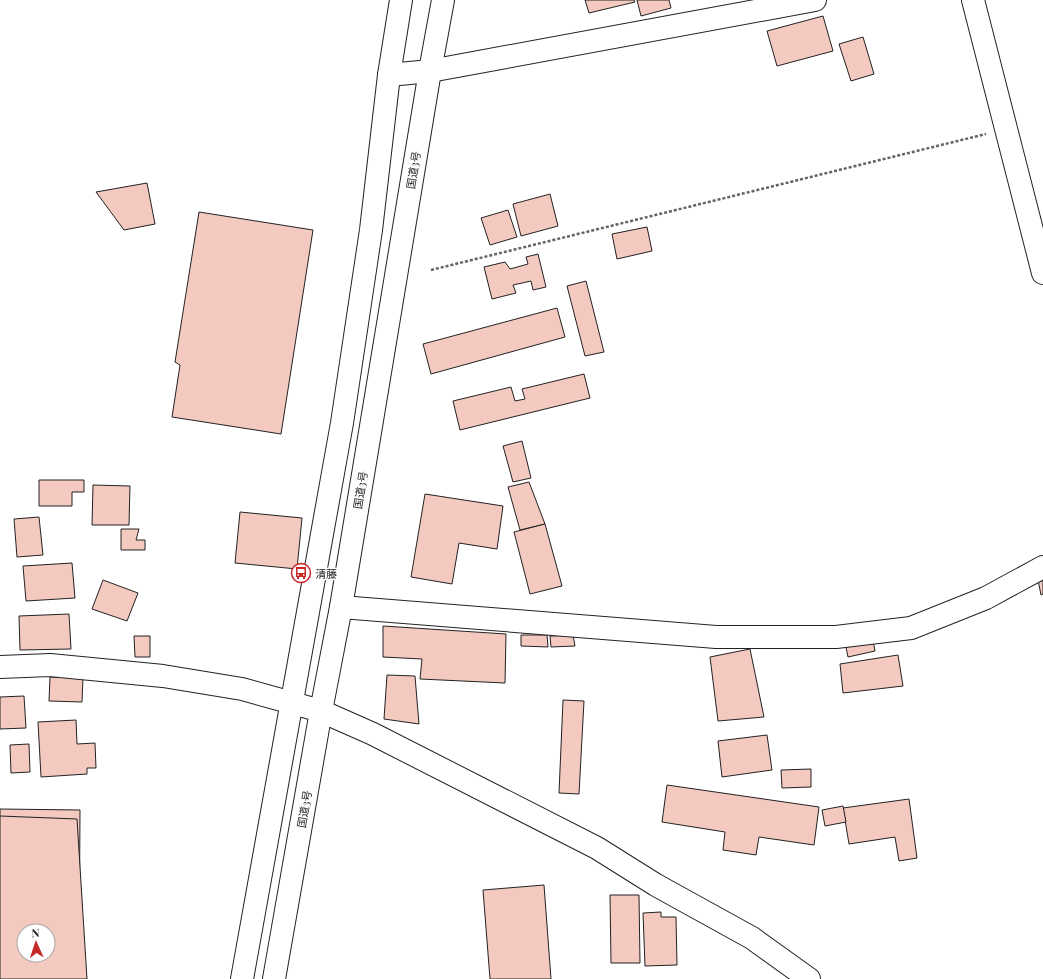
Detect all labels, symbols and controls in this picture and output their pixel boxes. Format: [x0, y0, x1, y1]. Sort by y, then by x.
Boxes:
street label: 国道3号 [403, 150, 423, 190]
street label: 国道3号 [350, 470, 370, 510]
bus stop icon: 清藤 [290, 562, 312, 584]
place label: 清藤 [315, 566, 337, 581]
street label: 国道3号 [293, 789, 315, 829]
north arrow [16, 923, 56, 963]
text: N [31, 925, 40, 940]

